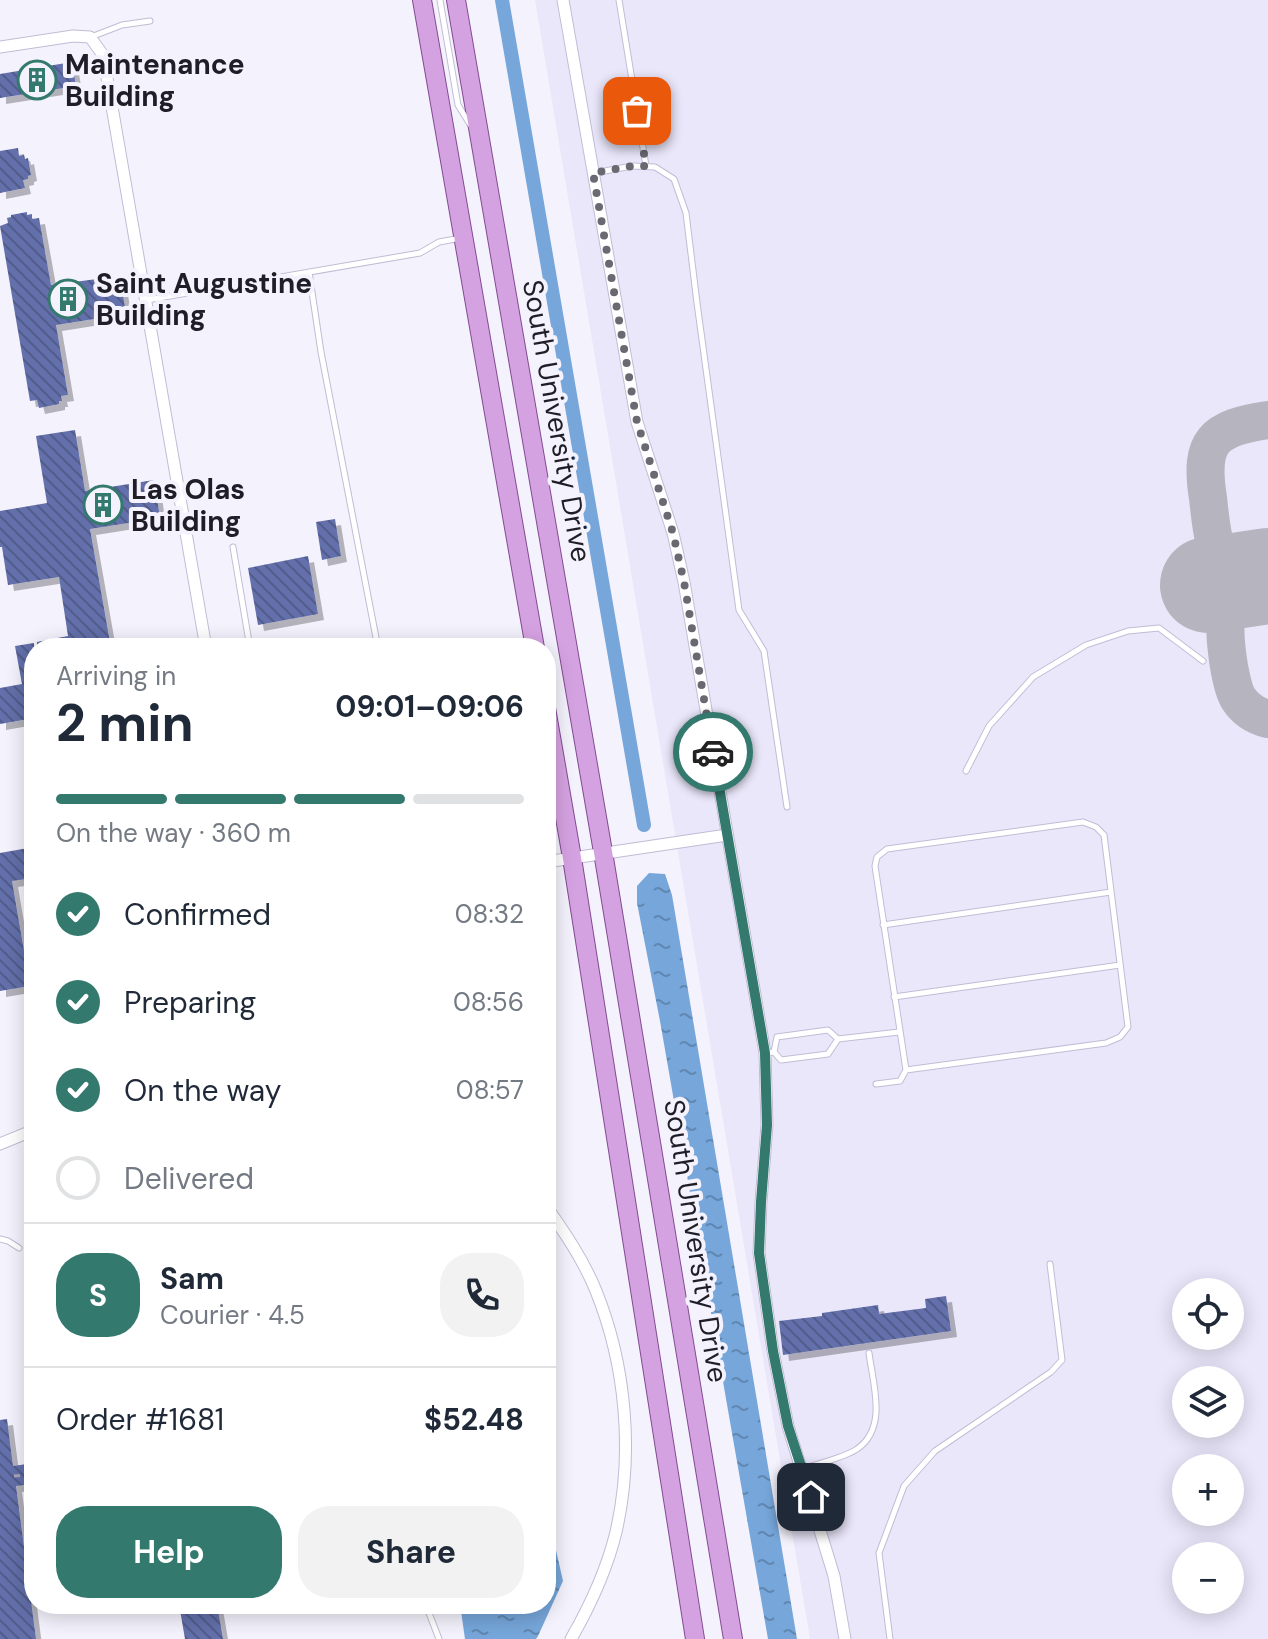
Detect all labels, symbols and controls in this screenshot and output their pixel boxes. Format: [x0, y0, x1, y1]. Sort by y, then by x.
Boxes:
place label: Maintenance Building [65, 46, 245, 115]
building icon: Maintenance Building [16, 59, 58, 101]
pin [603, 77, 671, 145]
icon: bag [615, 89, 659, 133]
place label: Saint Augustine Building [96, 265, 312, 334]
street label: South University Drive [514, 277, 600, 565]
building icon: Saint Augustine Building [47, 278, 89, 320]
place label: Las Olas Building [131, 471, 245, 540]
building icon: Las Olas Building [82, 484, 124, 526]
text: Arriving in [56, 659, 176, 693]
text: 09:01–09:06 [335, 687, 524, 726]
text: 2 min [56, 689, 194, 757]
courier [673, 712, 753, 792]
icon: car [691, 730, 735, 774]
text: On the way · 360 m [56, 816, 291, 850]
icon: check [56, 892, 100, 936]
text: Confirmed [124, 895, 271, 934]
text: 08:32 [455, 897, 524, 931]
icon: check [56, 980, 100, 1024]
text: Preparing [124, 983, 256, 1022]
text: 08:56 [453, 985, 524, 1019]
icon: check [56, 1068, 100, 1112]
text: On the way [124, 1071, 281, 1110]
text: 08:57 [456, 1073, 524, 1107]
street label: South University Drive [655, 1097, 737, 1385]
text: Delivered [124, 1159, 254, 1198]
button: phone [440, 1253, 524, 1337]
text: Sam [160, 1259, 224, 1298]
text: S [89, 1276, 107, 1315]
map controls [1172, 1278, 1244, 1614]
button: locate [1172, 1278, 1244, 1350]
text: Courier · 4.5 [160, 1298, 305, 1332]
button: layers [1172, 1366, 1244, 1438]
text: Order #1681 [56, 1400, 224, 1439]
text: $52.48 [424, 1400, 524, 1439]
button: + [1172, 1454, 1244, 1526]
pin [777, 1463, 845, 1531]
icon: home [789, 1475, 833, 1519]
button: Help [56, 1506, 282, 1598]
button: Share [298, 1506, 524, 1598]
button: − [1172, 1542, 1244, 1614]

